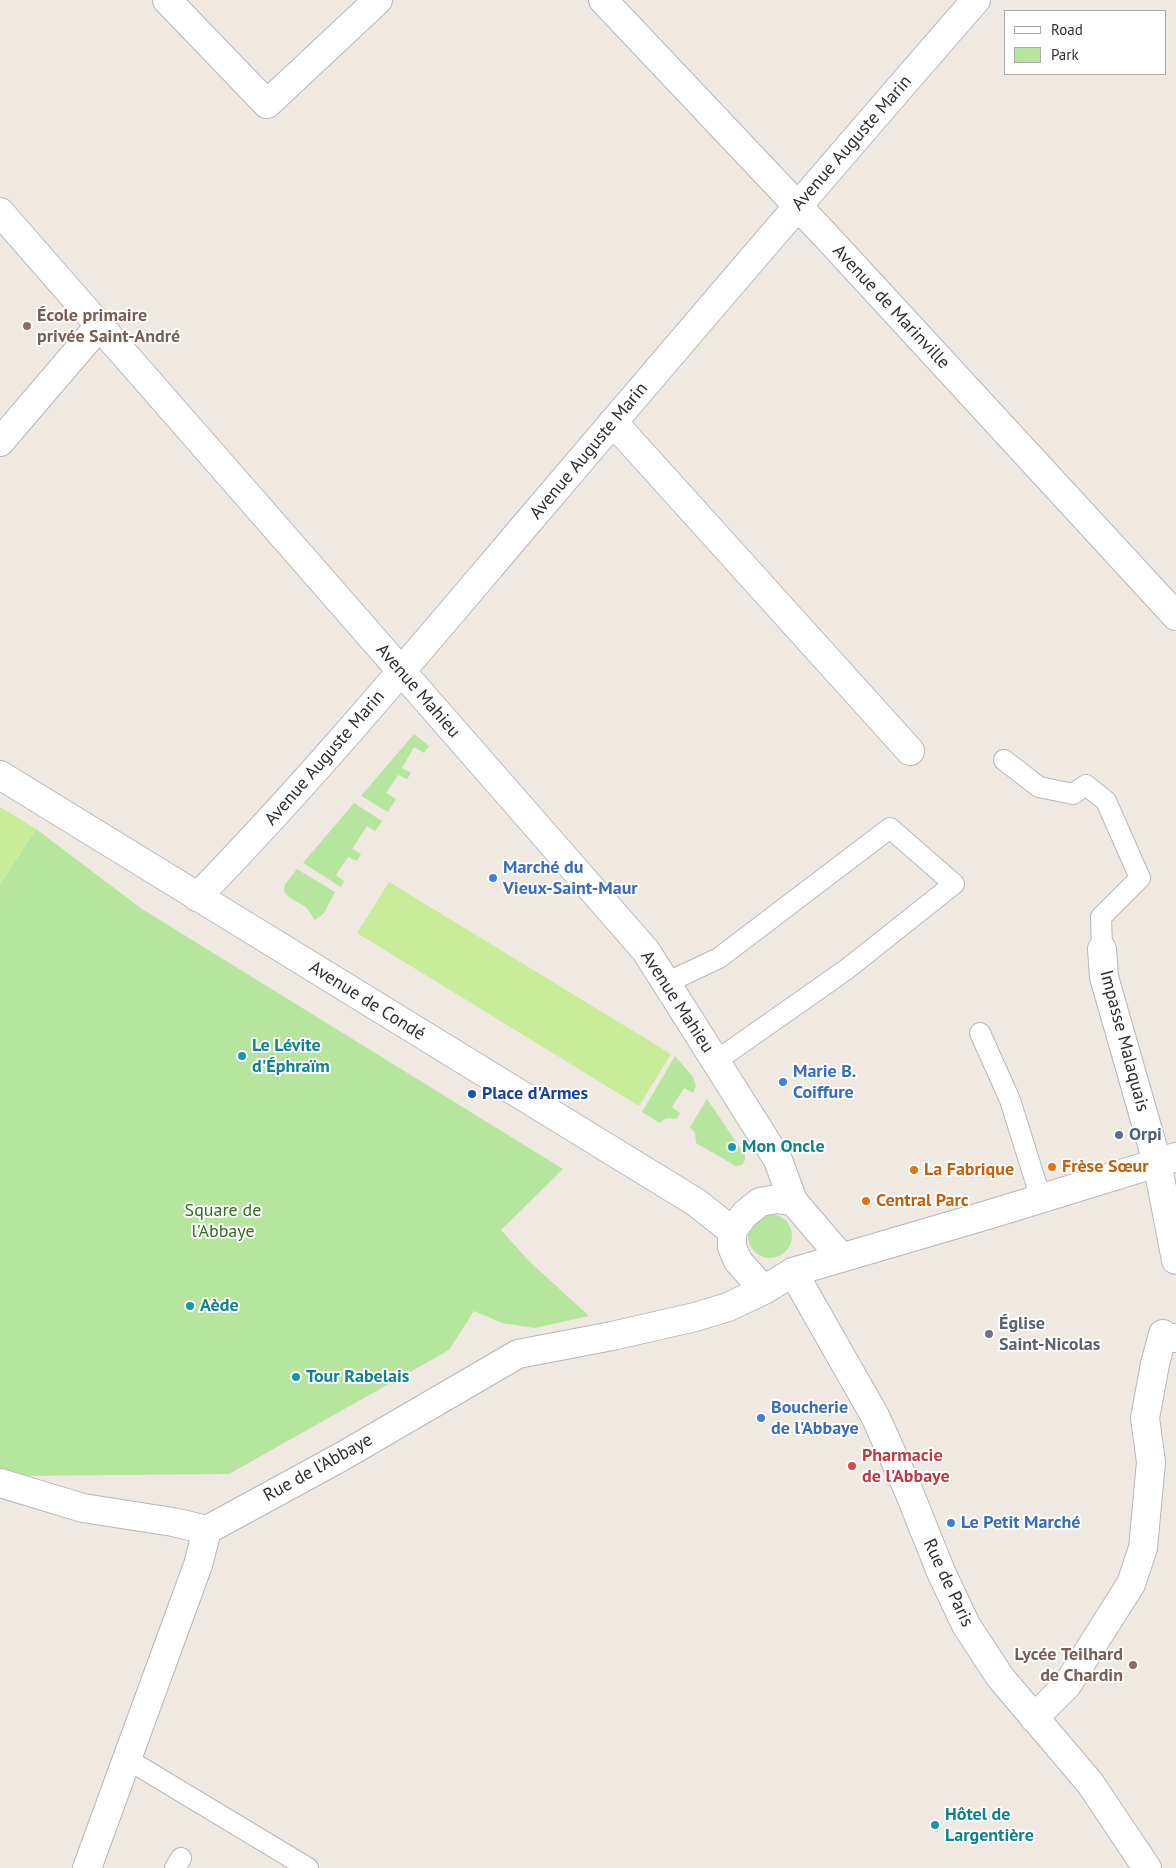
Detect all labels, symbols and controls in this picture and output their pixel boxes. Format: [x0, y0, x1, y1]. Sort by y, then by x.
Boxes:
legend [1004, 10, 1166, 75]
text: Road [1051, 20, 1083, 39]
text: Park [1051, 45, 1079, 64]
street label: Avenue Auguste Marin [787, 71, 917, 215]
street label: Avenue de Marinville [828, 240, 954, 374]
place label: École primaire privée Saint-André [37, 305, 180, 348]
marker: École primaire privée Saint-André [21, 320, 33, 332]
street label: Avenue Auguste Marin [525, 378, 653, 524]
street label: Avenue Mahieu [371, 639, 465, 743]
street label: Avenue Auguste Marin [260, 686, 390, 830]
place label: Marché du Vieux-Saint-Maur [503, 857, 638, 900]
marker: Marché du Vieux-Saint-Maur [487, 872, 499, 884]
street label: Avenue Mahieu [636, 947, 718, 1057]
street label: Avenue de Condé [305, 957, 429, 1045]
street label: Impasse Malaquais [1095, 968, 1153, 1114]
place label: Le Lévite d'Éphraïm [252, 1035, 330, 1078]
marker: Le Lévite d'Éphraïm [236, 1050, 248, 1062]
place label: Marie B. Coiffure [793, 1061, 856, 1104]
marker: Marie B. Coiffure [777, 1076, 789, 1088]
place label: Place d'Armes [482, 1083, 588, 1105]
marker: Place d'Armes [466, 1088, 478, 1100]
place label: Orpi [1129, 1124, 1162, 1146]
marker: Orpi [1113, 1129, 1125, 1141]
place label: Mon Oncle [742, 1136, 825, 1158]
marker: Mon Oncle [726, 1141, 738, 1153]
place label: Frèse Sœur [1062, 1156, 1149, 1178]
place label: La Fabrique [924, 1159, 1014, 1181]
marker: Frèse Sœur [1046, 1161, 1058, 1173]
marker: La Fabrique [908, 1164, 920, 1176]
place label: Central Parc [876, 1190, 969, 1212]
marker: Central Parc [860, 1195, 872, 1207]
park label: Square de l'Abbaye [185, 1200, 261, 1242]
place label: Aède [200, 1295, 239, 1317]
marker: Aède [184, 1300, 196, 1312]
place label: Église Saint-Nicolas [999, 1313, 1100, 1356]
marker: Église Saint-Nicolas [983, 1328, 995, 1340]
place label: Tour Rabelais [306, 1366, 409, 1388]
marker: Tour Rabelais [290, 1371, 302, 1383]
place label: Boucherie de l'Abbaye [771, 1397, 859, 1440]
marker: Boucherie de l'Abbaye [755, 1412, 767, 1424]
street label: Rue de l'Abbaye [260, 1429, 376, 1507]
place label: Pharmacie de l'Abbaye [862, 1445, 950, 1488]
marker: Pharmacie de l'Abbaye [846, 1460, 858, 1472]
place label: Le Petit Marché [961, 1512, 1080, 1534]
marker: Le Petit Marché [945, 1517, 957, 1529]
street label: Rue de Paris [918, 1536, 978, 1630]
place label: Lycée Teilhard de Chardin [1015, 1644, 1123, 1686]
marker: Lycée Teilhard de Chardin [1127, 1659, 1139, 1671]
place label: Hôtel de Largentière [945, 1804, 1034, 1846]
marker: Hôtel de Largentière [929, 1819, 941, 1831]

